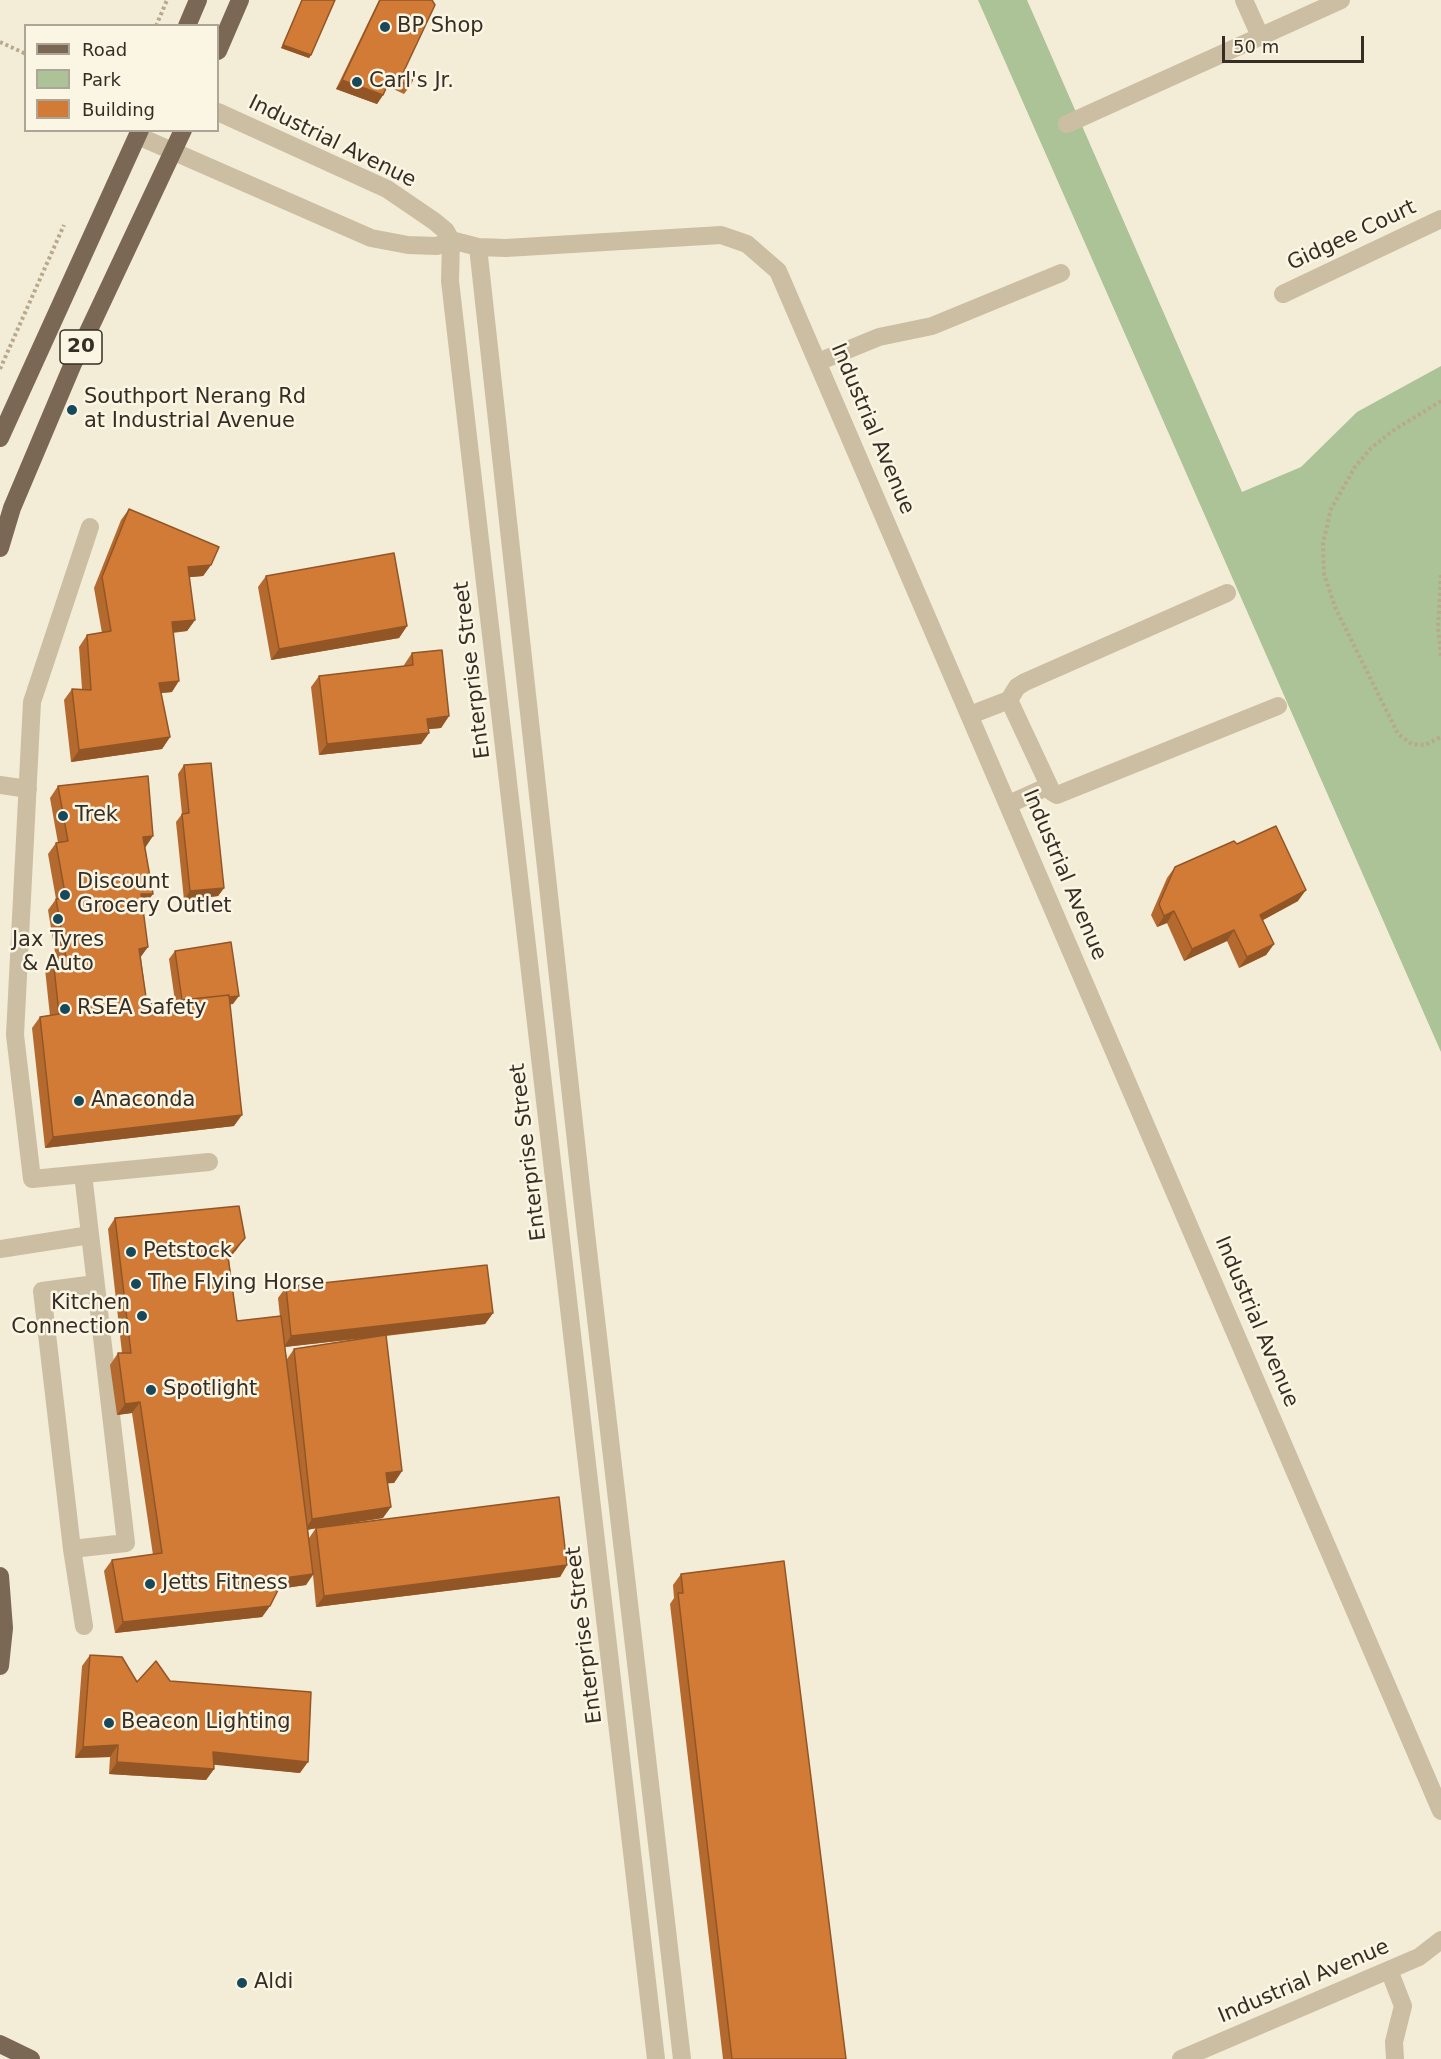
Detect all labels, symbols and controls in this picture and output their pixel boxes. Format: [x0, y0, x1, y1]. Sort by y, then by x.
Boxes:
place label: BP Shop [397, 14, 484, 40]
marker: BP Shop [378, 20, 392, 34]
legend [24, 24, 219, 132]
scale bar [1225, 24, 1368, 62]
text: 50 m [1233, 36, 1279, 57]
text: Road [82, 39, 127, 60]
text: Park [82, 69, 121, 90]
place label: Carl's Jr. [369, 69, 454, 95]
marker: Carl's Jr. [350, 75, 364, 89]
street label: Industrial Avenue [244, 91, 420, 193]
text: Building [82, 99, 155, 120]
street label: Gidgee Court [1284, 195, 1420, 277]
road number: 20 [60, 330, 102, 364]
street label: Industrial Avenue [825, 340, 919, 518]
place label: Southport Nerang Rd at Industrial Avenue [84, 385, 306, 435]
marker: Southport Nerang Rd at Industrial Avenue [65, 403, 79, 417]
street label: Enterprise Street [450, 580, 496, 760]
street label: Industrial Avenue [1017, 786, 1111, 964]
place label: Trek [75, 803, 118, 829]
marker: Trek [56, 809, 70, 823]
place label: Discount Grocery Outlet [77, 870, 232, 920]
marker: Discount Grocery Outlet [58, 888, 72, 902]
marker: Jax Tyres & Auto [51, 912, 65, 926]
place label: Jax Tyres & Auto [12, 928, 104, 978]
place label: RSEA Safety [77, 996, 206, 1022]
marker: RSEA Safety [58, 1002, 72, 1016]
street label: Enterprise Street [506, 1062, 552, 1242]
place label: Anaconda [91, 1088, 195, 1114]
marker: Anaconda [72, 1094, 86, 1108]
street label: Industrial Avenue [1209, 1233, 1303, 1411]
place label: Petstock [143, 1239, 232, 1265]
marker: Petstock [124, 1245, 138, 1259]
place label: The Flying Horse [148, 1271, 324, 1297]
marker: The Flying Horse [129, 1277, 143, 1291]
place label: Kitchen Connection [11, 1291, 130, 1341]
marker: Kitchen Connection [135, 1309, 149, 1323]
place label: Spotlight [163, 1377, 257, 1403]
marker: Spotlight [144, 1383, 158, 1397]
street label: Enterprise Street [562, 1545, 608, 1725]
place label: Jetts Fitness [162, 1571, 288, 1597]
marker: Jetts Fitness [143, 1577, 157, 1591]
place label: Beacon Lighting [121, 1710, 290, 1736]
marker: Beacon Lighting [102, 1716, 116, 1730]
street label: Industrial Avenue [1215, 1935, 1393, 2029]
place label: Aldi [254, 1970, 293, 1996]
marker: Aldi [235, 1976, 249, 1990]

